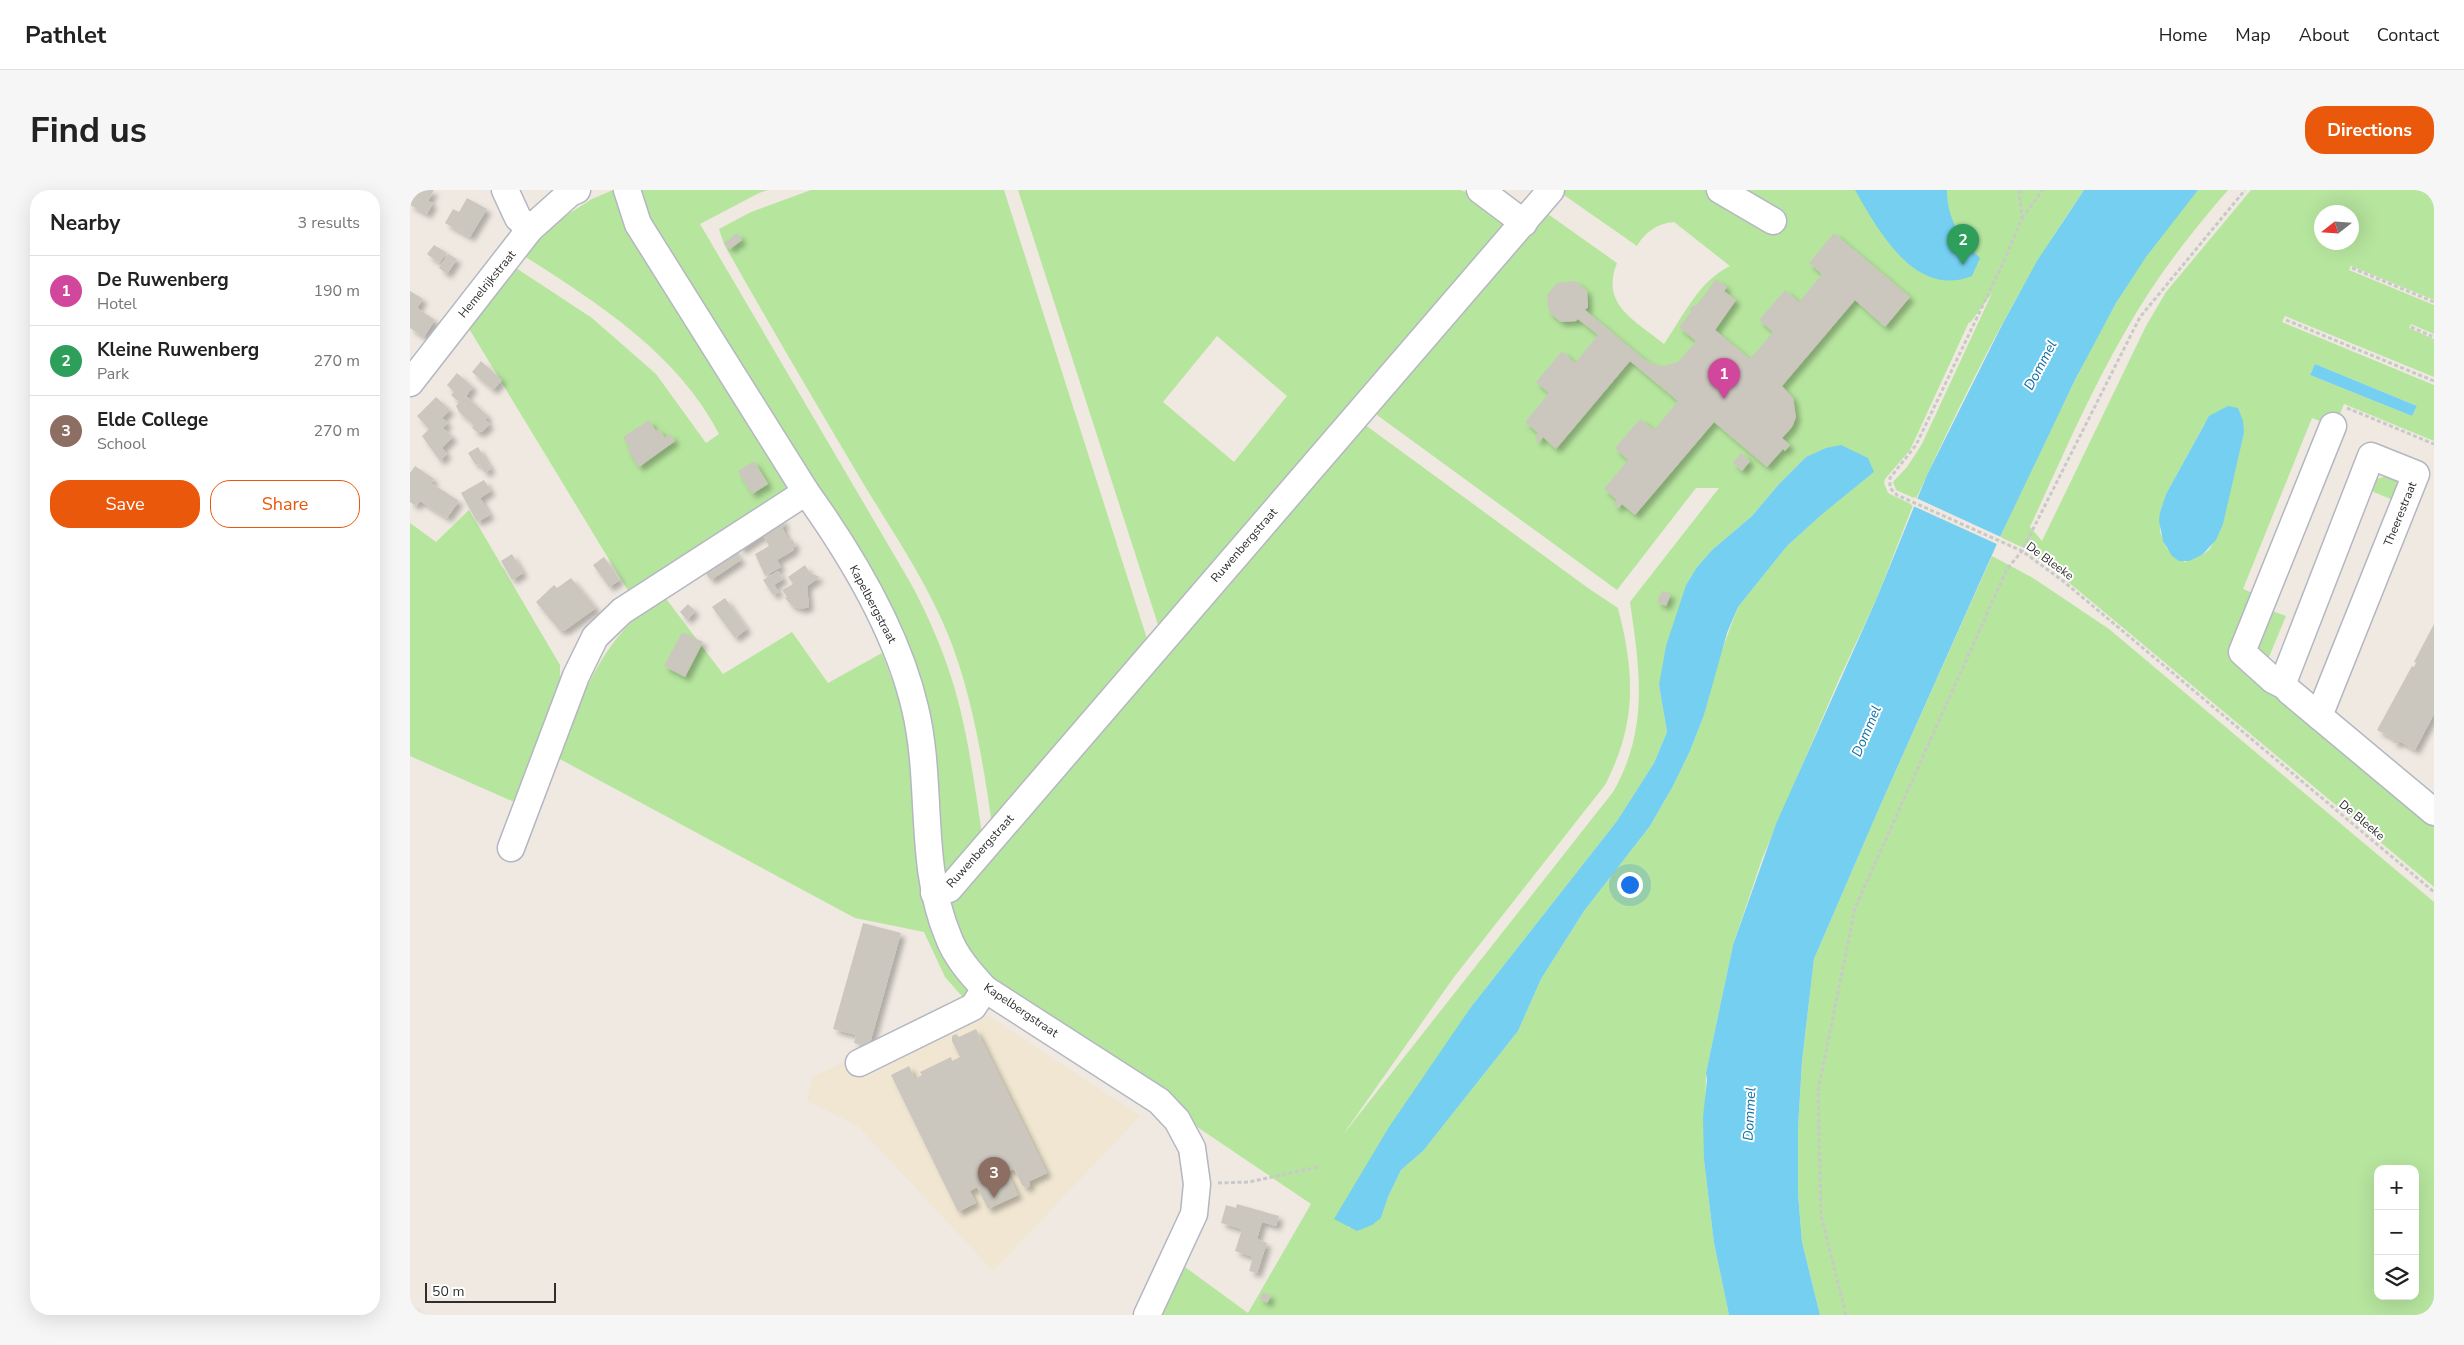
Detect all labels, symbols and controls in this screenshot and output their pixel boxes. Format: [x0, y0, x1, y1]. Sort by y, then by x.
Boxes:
text: Pathlet [25, 19, 106, 51]
text: Home [2159, 23, 2207, 47]
text: Map [2235, 23, 2271, 47]
text: About [2299, 23, 2349, 47]
text: Contact [2377, 23, 2439, 47]
button: Directions [2305, 106, 2434, 154]
text: Find us [30, 107, 147, 154]
north arrow [2314, 205, 2359, 250]
text: Nearby [50, 209, 120, 237]
text: 3 results [298, 212, 360, 234]
pin: 2 [1947, 224, 1979, 265]
street label: Hemelrijkstraat [455, 246, 520, 321]
text: De Ruwenberg [97, 267, 229, 293]
text: 1 [61, 280, 71, 302]
text: 190 m [313, 280, 360, 302]
text: Hotel [97, 293, 137, 315]
text: Kleine Ruwenberg [97, 337, 259, 363]
water label: Dommel [2019, 337, 2061, 393]
text: 2 [61, 350, 71, 372]
text: 270 m [313, 350, 360, 372]
pin: 1 [1708, 358, 1740, 399]
text: Park [97, 363, 129, 385]
text: Elde College [97, 407, 208, 433]
text: 3 [61, 420, 71, 442]
text: 270 m [313, 420, 360, 442]
text: School [97, 433, 146, 455]
street label: Theerestraat [2380, 479, 2421, 549]
button: Save [50, 480, 200, 528]
button: Share [210, 480, 360, 528]
street label: Ruwenbergstraat [1207, 504, 1281, 586]
street label: De Bleeke [2023, 538, 2077, 584]
street label: Kapelbergstraat [846, 562, 901, 647]
water label: Dommel [1847, 703, 1886, 760]
street label: De Bleeke [2336, 796, 2388, 844]
street label: Ruwenbergstraat [943, 810, 1018, 891]
your location [1617, 872, 1643, 898]
street label: Kapelbergstraat [981, 979, 1062, 1041]
water label: Dommel [1739, 1087, 1760, 1141]
pin: 3 [978, 1157, 1010, 1198]
map controls [2374, 1165, 2419, 1300]
button: + [2374, 1165, 2419, 1210]
button: − [2374, 1210, 2419, 1255]
button: layers [2374, 1255, 2419, 1300]
scale bar [425, 1280, 556, 1303]
text: 50 m [432, 1282, 464, 1301]

